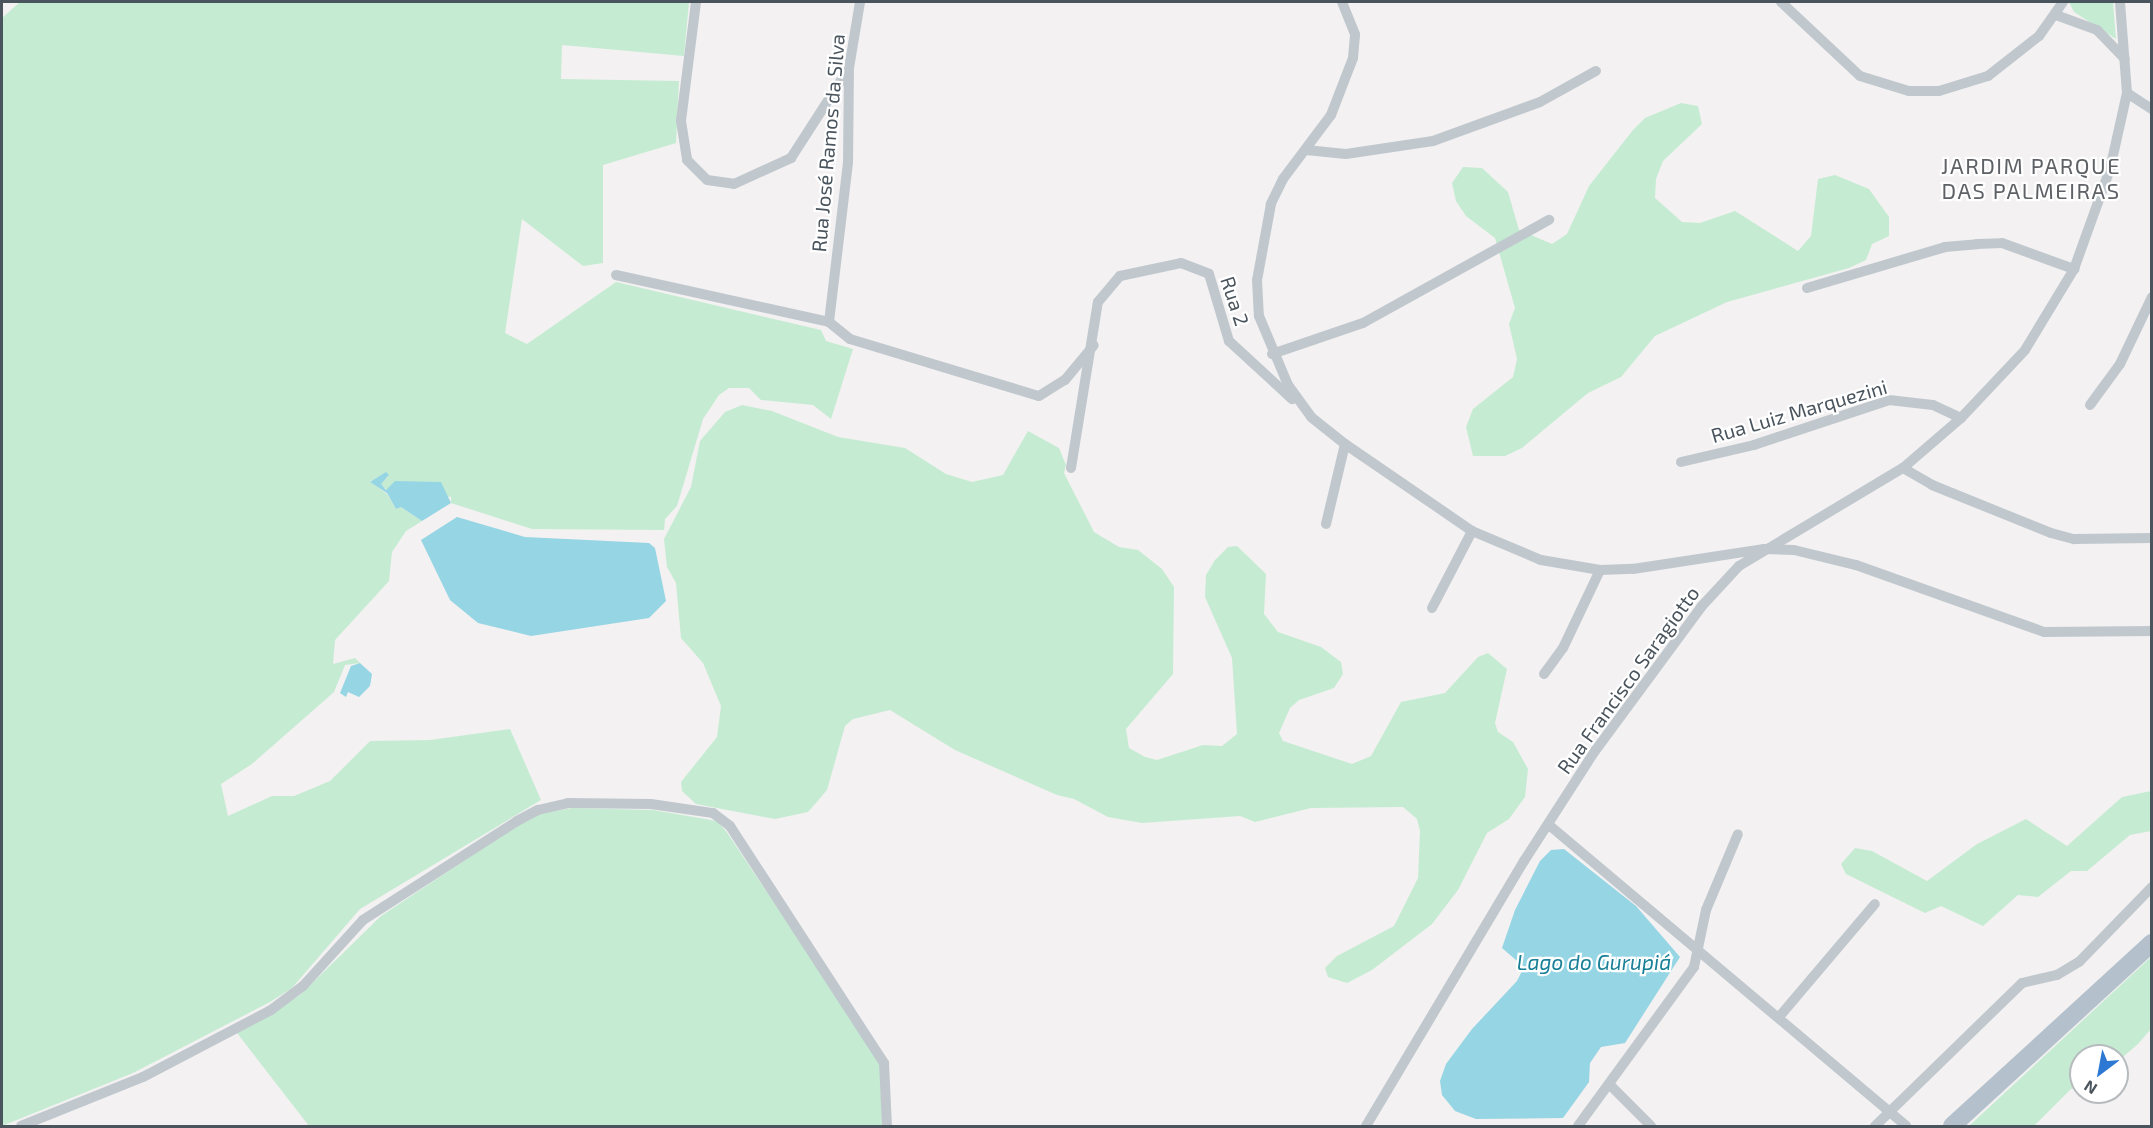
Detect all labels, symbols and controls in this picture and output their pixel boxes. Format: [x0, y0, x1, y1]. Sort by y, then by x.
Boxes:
street label: Rua José Ramos da Silva [806, 33, 850, 253]
district label: JARDIM PARQUE DAS PALMEIRAS [1941, 152, 2121, 204]
street label: Rua 2 [1216, 273, 1254, 329]
street label: Rua Luiz Marquezini [1708, 374, 1890, 448]
street label: Rua Francisco Saragiotto [1552, 582, 1704, 778]
water label: Lago do Gurupiá [1517, 949, 1671, 975]
north arrow [2069, 1044, 2129, 1104]
text: N [2080, 1077, 2100, 1099]

